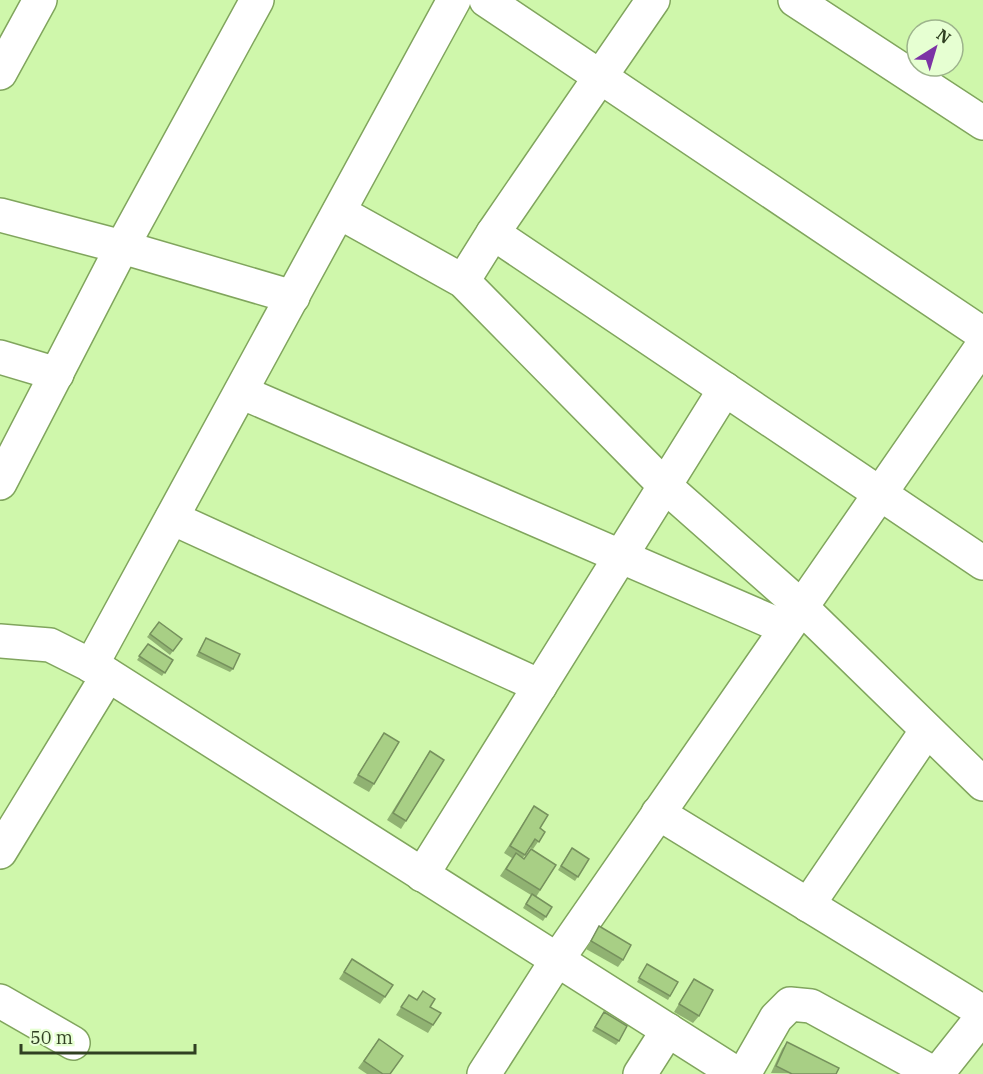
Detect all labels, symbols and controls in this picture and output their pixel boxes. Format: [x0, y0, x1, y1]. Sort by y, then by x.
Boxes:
north arrow [905, 18, 965, 78]
text: N [933, 24, 955, 48]
scale bar [21, 1017, 195, 1055]
text: 50 m [30, 1026, 73, 1049]

